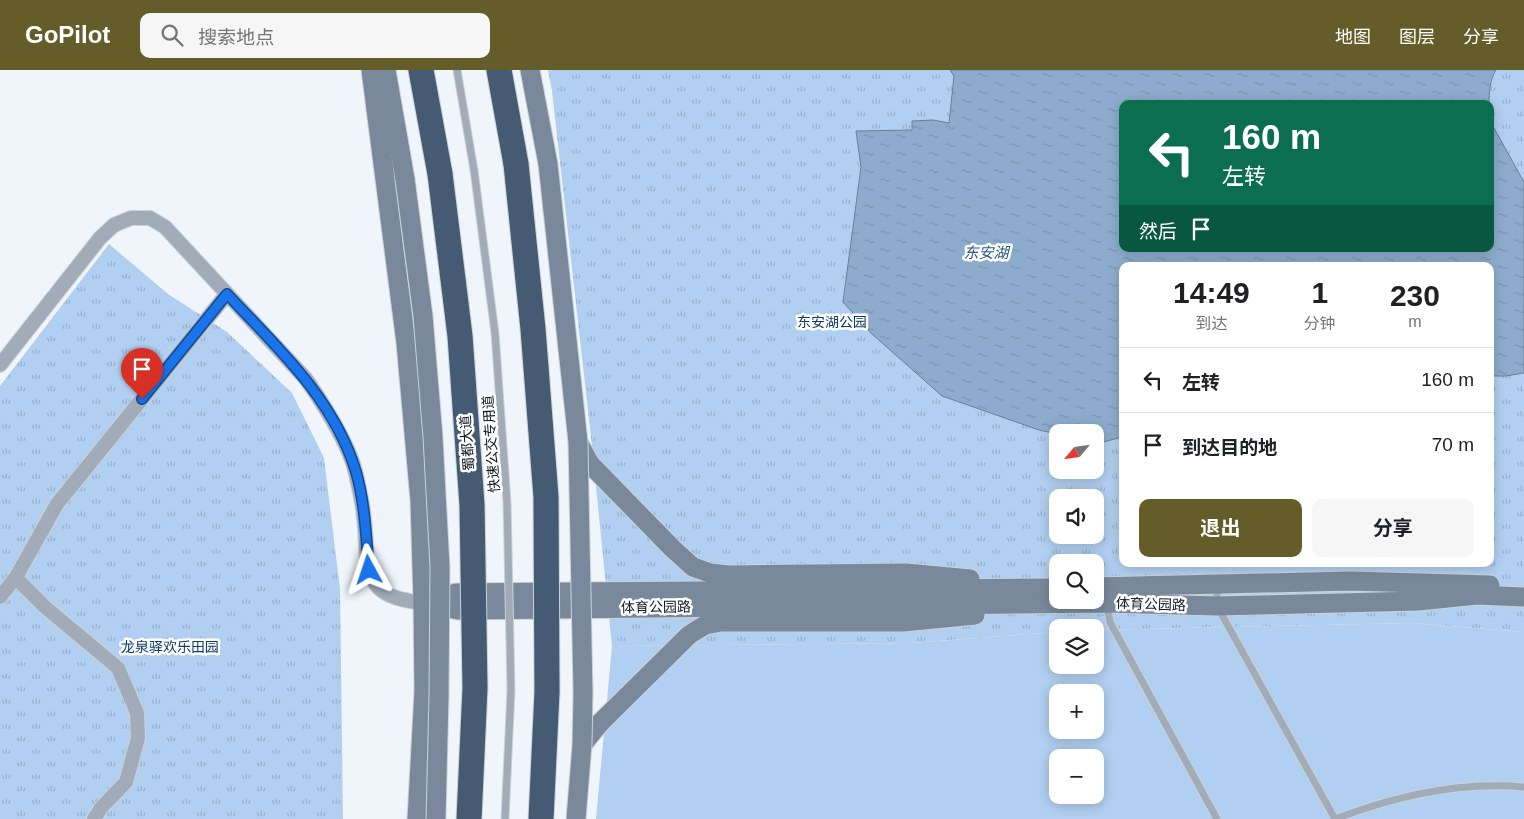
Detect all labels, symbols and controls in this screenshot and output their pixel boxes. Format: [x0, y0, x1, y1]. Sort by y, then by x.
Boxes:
search box [140, 13, 490, 58]
text: GoPilot [25, 21, 110, 48]
icon: search [158, 21, 186, 49]
text: 搜索地点 [198, 27, 274, 48]
text: 地图 [1335, 27, 1371, 47]
text: 图层 [1399, 27, 1435, 47]
text: 分享 [1463, 27, 1499, 47]
text: 160 m [1222, 117, 1321, 156]
icon: left [1139, 120, 1204, 185]
text: 左转 [1222, 164, 1266, 189]
icon: arrive [1187, 215, 1215, 243]
text: 然后 [1139, 221, 1177, 242]
water label: 东安湖 [963, 244, 1010, 261]
text: 14:49 [1173, 276, 1250, 309]
text: 1 [1311, 276, 1328, 309]
text: 230 [1390, 279, 1440, 312]
text: m [1408, 313, 1422, 330]
park label: 东安湖公园 [797, 314, 867, 330]
text: 到达 [1195, 315, 1227, 332]
text: 分钟 [1304, 315, 1336, 332]
pin [121, 348, 163, 399]
icon: arrive [128, 355, 156, 383]
icon: left [1139, 366, 1167, 394]
text: 160 m [1421, 369, 1474, 390]
text: 左转 [1182, 372, 1220, 393]
street label: 快速公交专用道 [480, 395, 502, 493]
street label: 蜀都大道 [457, 415, 477, 471]
north arrow [1049, 424, 1104, 479]
map controls [1049, 424, 1104, 804]
icon: arrive [1139, 431, 1167, 459]
text: 70 m [1432, 434, 1474, 455]
text: 到达目的地 [1182, 437, 1277, 458]
button: sound [1049, 489, 1104, 544]
button: 退出 [1139, 499, 1302, 557]
button: 分享 [1312, 499, 1474, 557]
position arrow [342, 543, 394, 595]
button: search [1049, 554, 1104, 609]
street label: 体育公园路 [1116, 595, 1186, 613]
street label: 体育公园路 [621, 598, 691, 616]
button: layers [1049, 619, 1104, 674]
park label: 龙泉驿欢乐田园 [121, 639, 219, 655]
button: + [1049, 684, 1104, 739]
button: − [1049, 749, 1104, 804]

